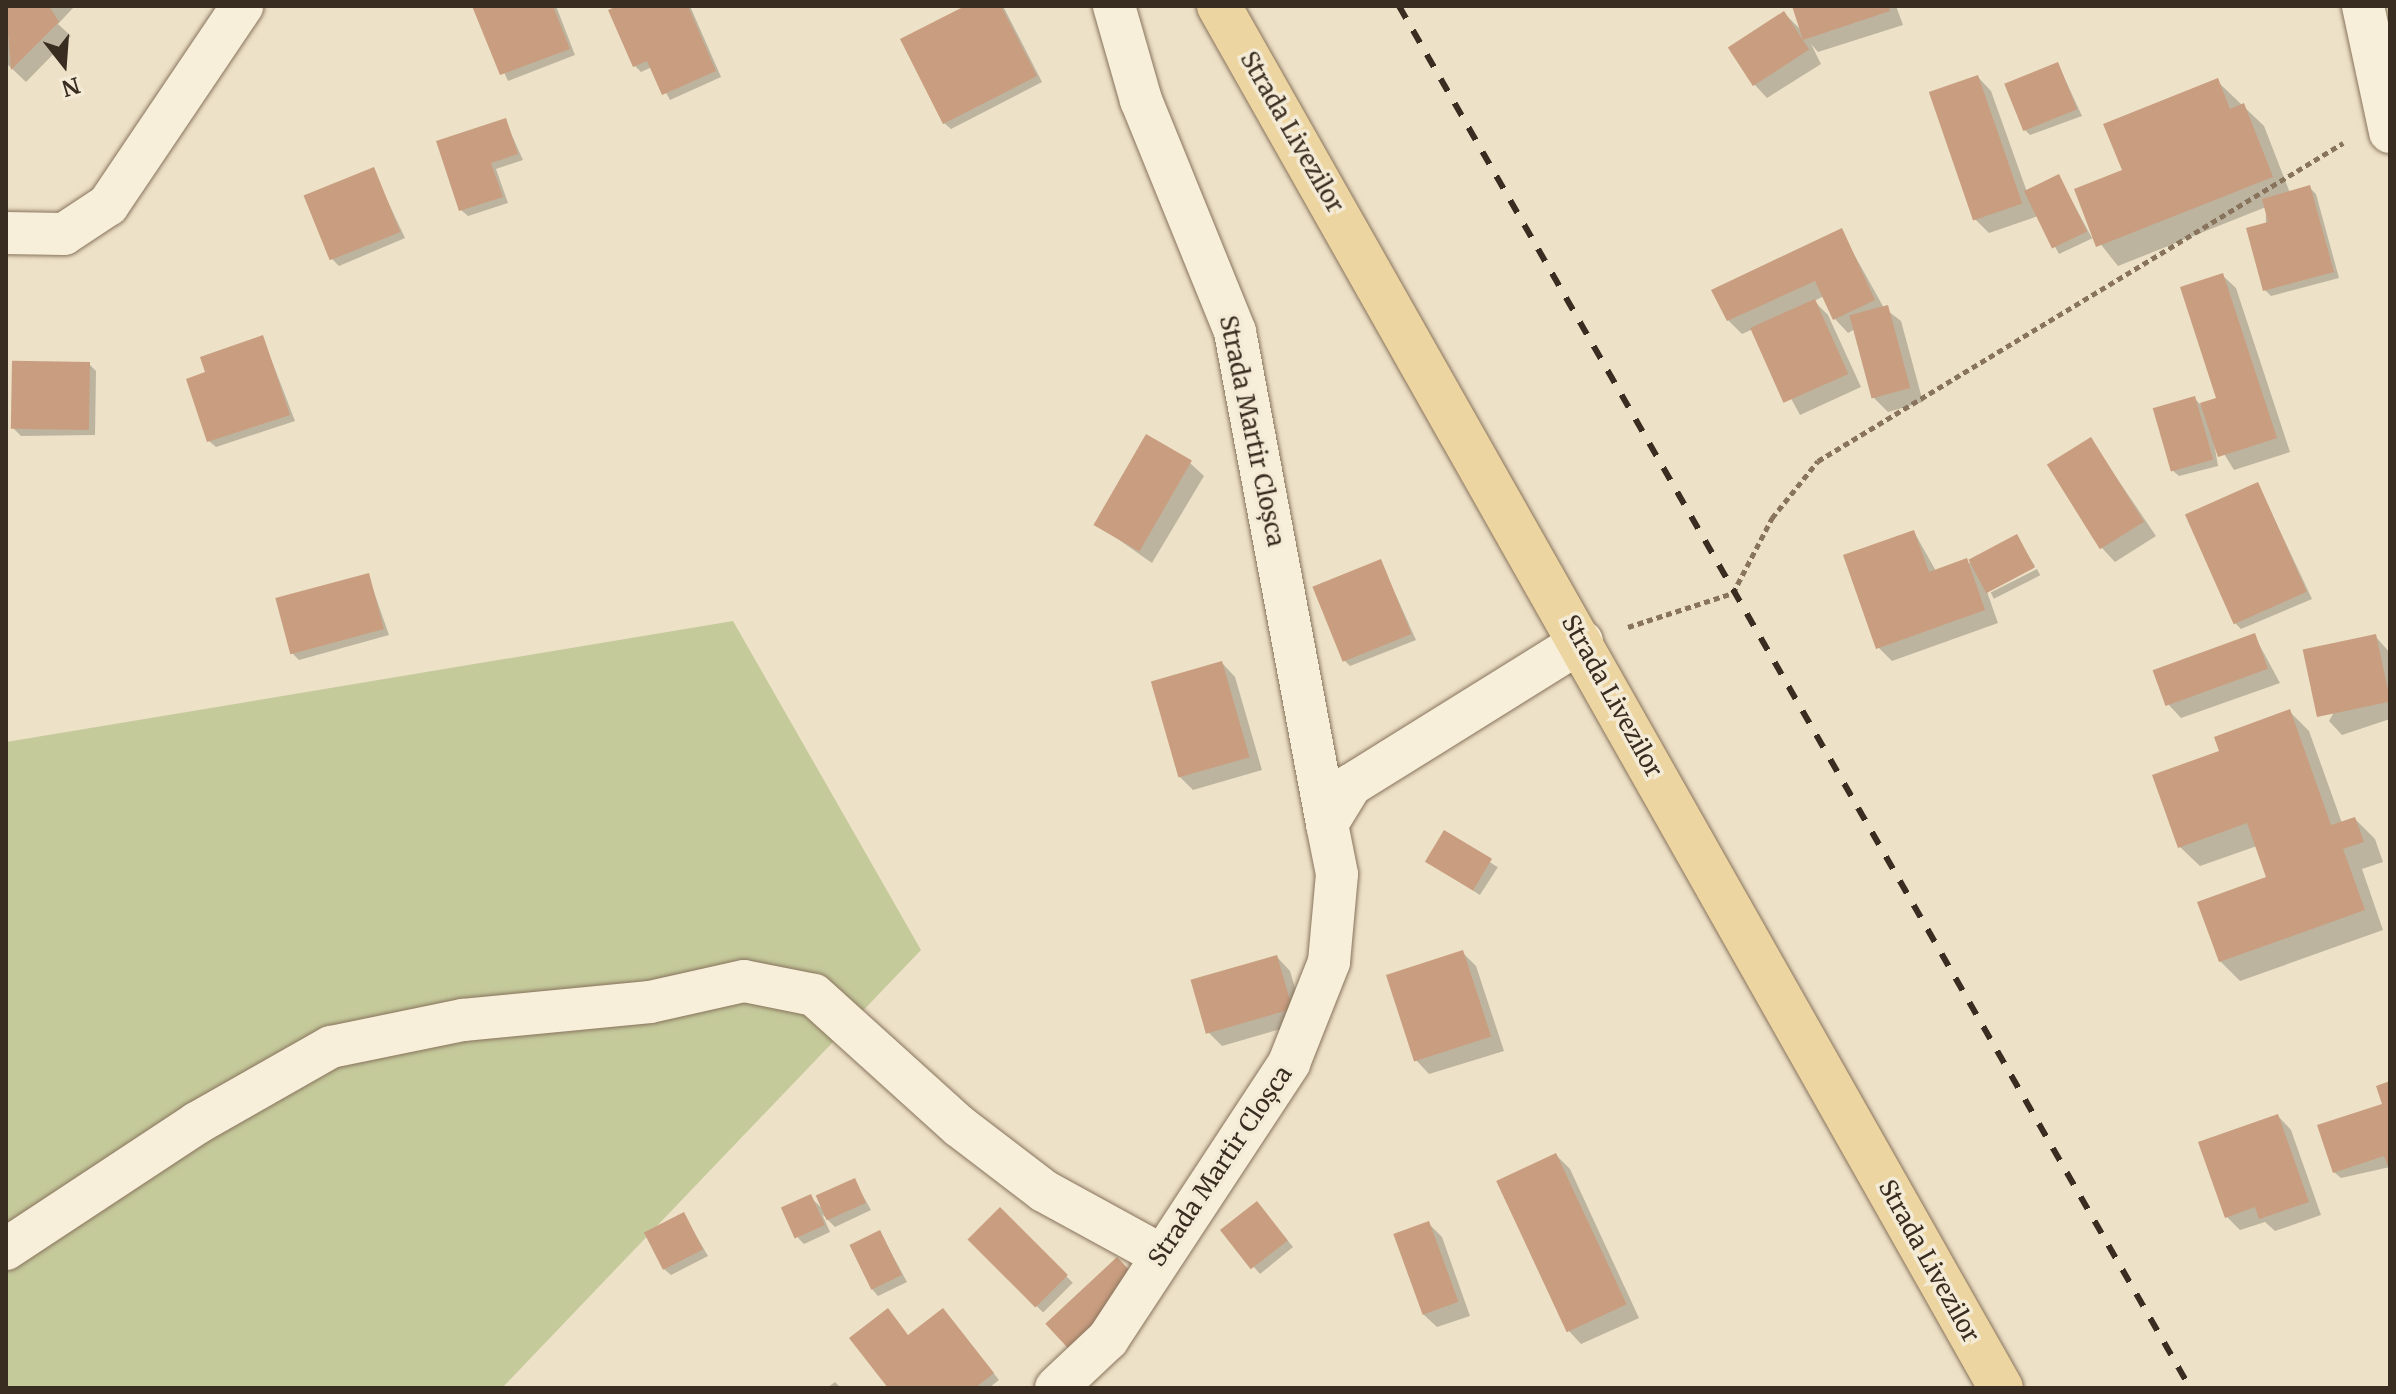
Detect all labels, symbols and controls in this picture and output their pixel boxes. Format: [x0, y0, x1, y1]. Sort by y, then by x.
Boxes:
north arrow [24, 24, 104, 104]
street label: Strada Livezilor [1234, 46, 1350, 218]
text: N [59, 71, 83, 103]
street label: Strada Martir Cloșca [1213, 313, 1291, 549]
street label: Strada Livezilor [1555, 610, 1669, 782]
street label: Strada Martir Cloșca [1142, 1060, 1298, 1272]
street label: Strada Livezilor [1872, 1175, 1986, 1347]

